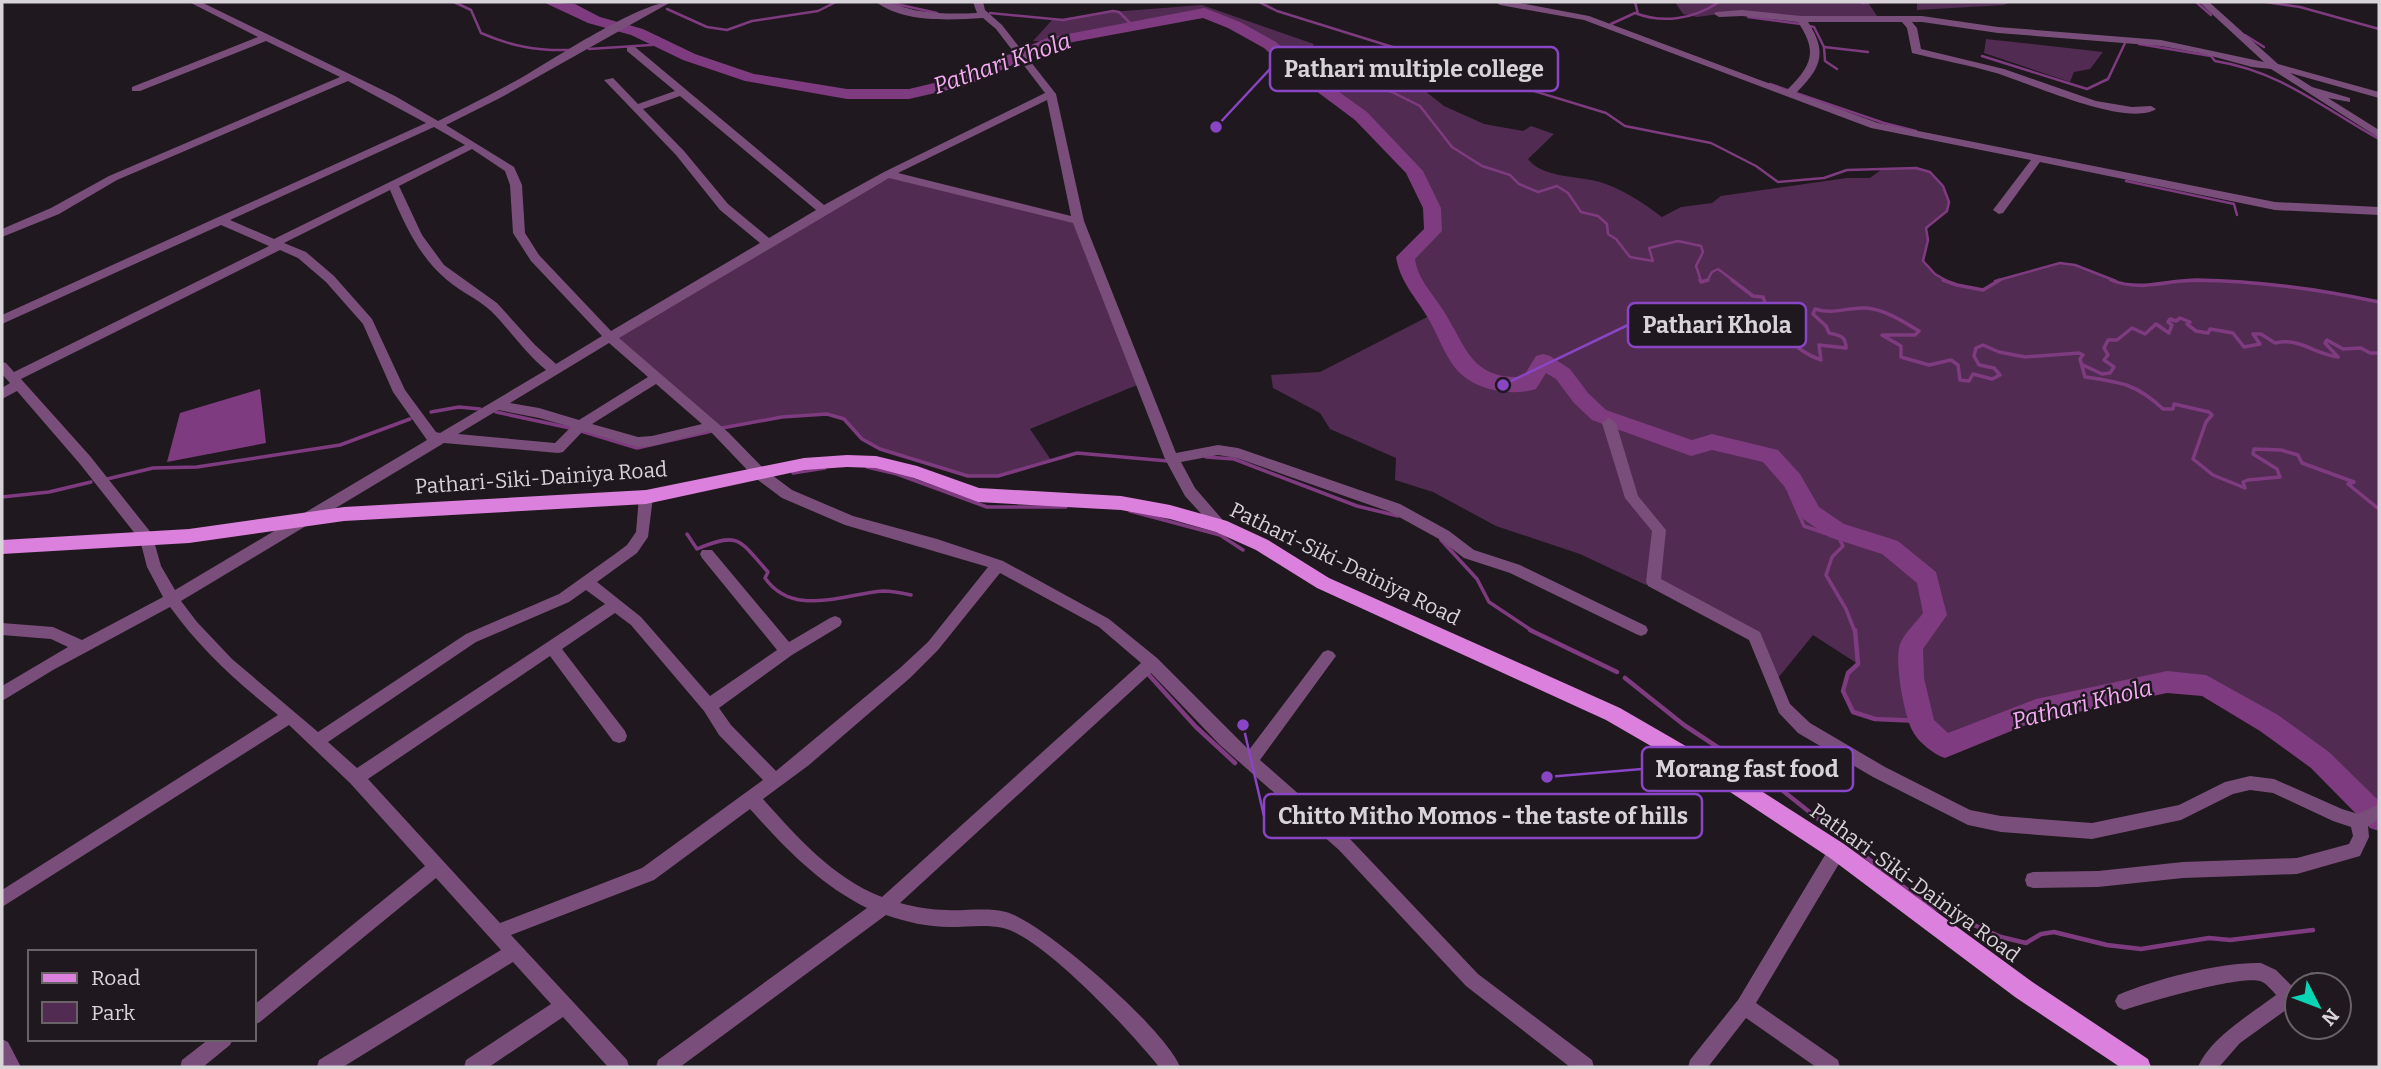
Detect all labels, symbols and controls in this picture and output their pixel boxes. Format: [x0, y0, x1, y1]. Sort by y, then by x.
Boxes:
water label: Pathari Khola [929, 26, 1075, 100]
callout: Pathari multiple college [1270, 47, 1558, 91]
text: Pathari multiple college [1284, 55, 1544, 83]
callout: Pathari Khola [1628, 303, 1806, 347]
text: Pathari Khola [1642, 311, 1792, 339]
street label: Pathari-Siki-Dainiya Road [414, 456, 668, 500]
street label: Pathari-Siki-Dainiya Road [1226, 497, 1464, 631]
water label: Pathari Khola [2009, 673, 2155, 735]
callout: Morang fast food [1642, 747, 1853, 791]
text: Morang fast food [1655, 755, 1839, 783]
callout: Chitto Mitho Momos - the taste of hills [1264, 794, 1702, 838]
street label: Pathari-Siki-Dainiya Road [1805, 798, 2025, 968]
text: Chitto Mitho Momos - the taste of hills [1278, 802, 1688, 830]
legend [28, 950, 256, 1041]
text: Road [91, 965, 140, 991]
north arrow [2283, 971, 2353, 1041]
text: Park [91, 1000, 135, 1026]
text: N [2317, 1004, 2344, 1030]

